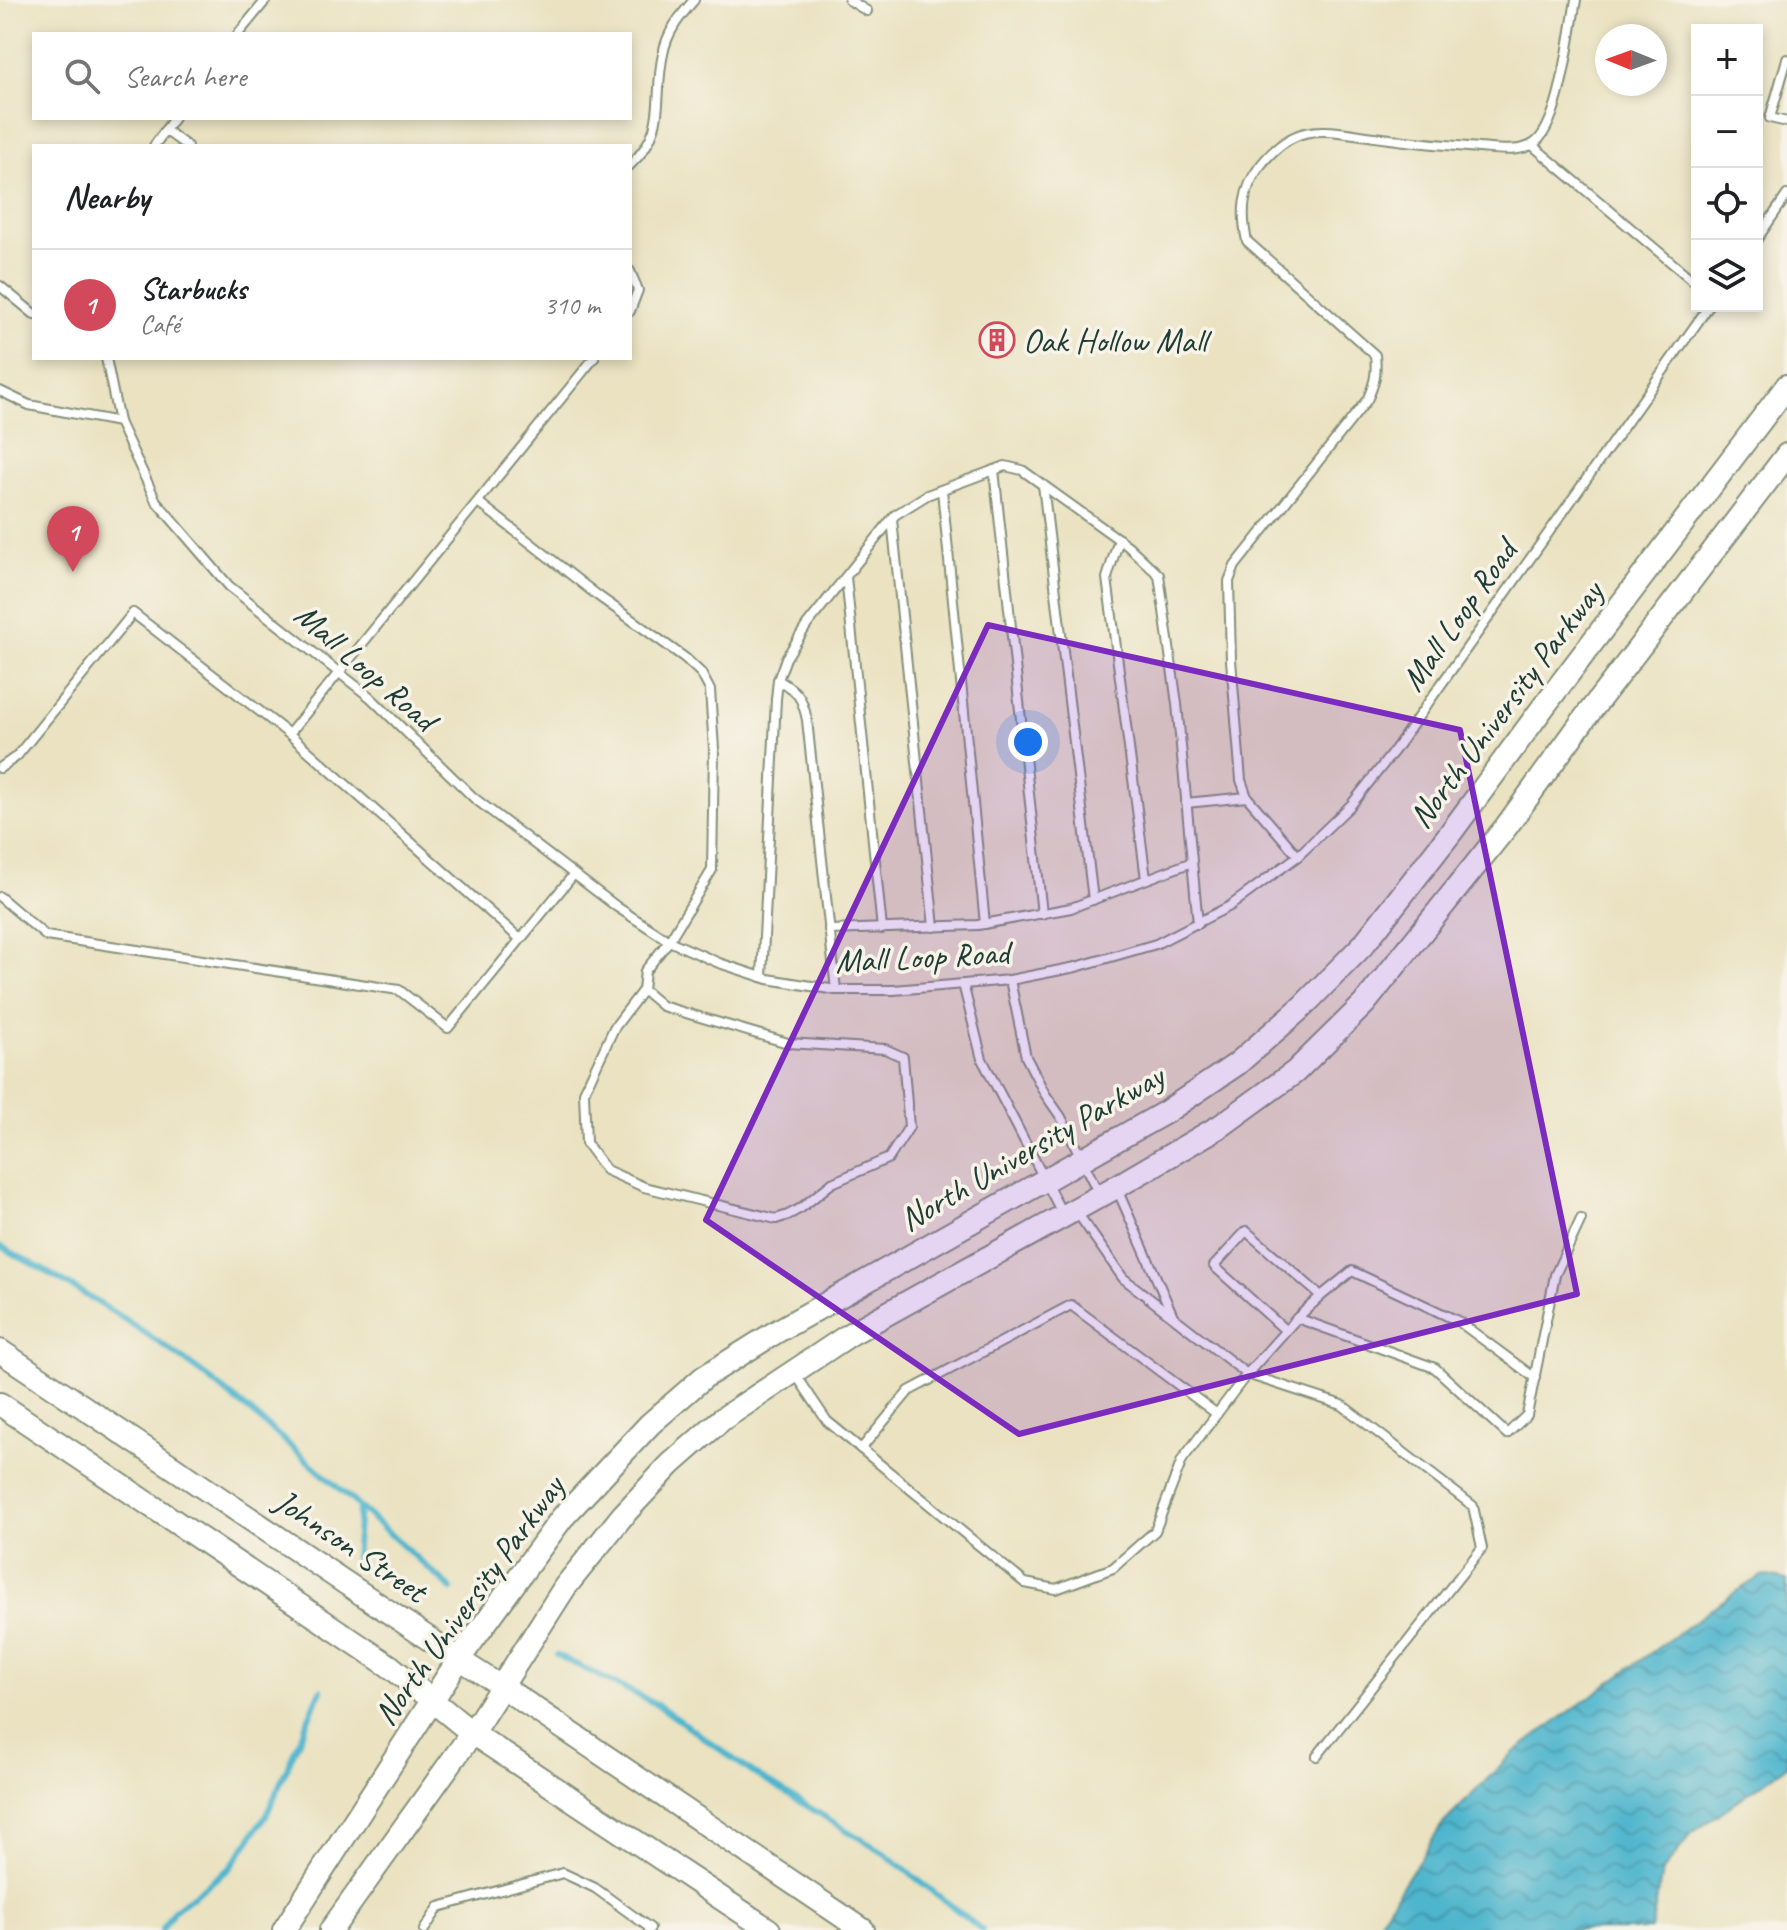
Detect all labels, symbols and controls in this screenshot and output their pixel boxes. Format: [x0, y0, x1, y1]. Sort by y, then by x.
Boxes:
north arrow [1595, 24, 1667, 96]
map controls [1691, 24, 1763, 312]
button: + [1691, 24, 1763, 96]
search box [32, 32, 632, 120]
icon: search [60, 54, 104, 98]
text: Search here [124, 57, 246, 95]
button: − [1691, 96, 1763, 168]
button: locate [1691, 168, 1763, 240]
text: Nearby [64, 175, 150, 218]
button: layers [1691, 240, 1763, 312]
text: Starbucks [140, 270, 247, 308]
text: 1 [84, 289, 96, 322]
text: 310 m [544, 289, 600, 322]
text: Café [140, 308, 180, 341]
place label: Oak Hollow Mall [1023, 319, 1213, 362]
building icon: Oak Hollow Mall [978, 321, 1016, 359]
pin: 1 [47, 506, 99, 572]
street label: Mall Loop Road [1391, 528, 1529, 699]
street label: North University Parkway [1399, 570, 1614, 836]
street label: Mall Loop Road [286, 593, 449, 743]
your location [1008, 722, 1048, 762]
street label: Mall Loop Road [834, 930, 1015, 983]
street label: North University Parkway [892, 1053, 1173, 1241]
street label: North University Parkway [363, 1465, 575, 1733]
street label: Johnson Street [265, 1478, 438, 1614]

